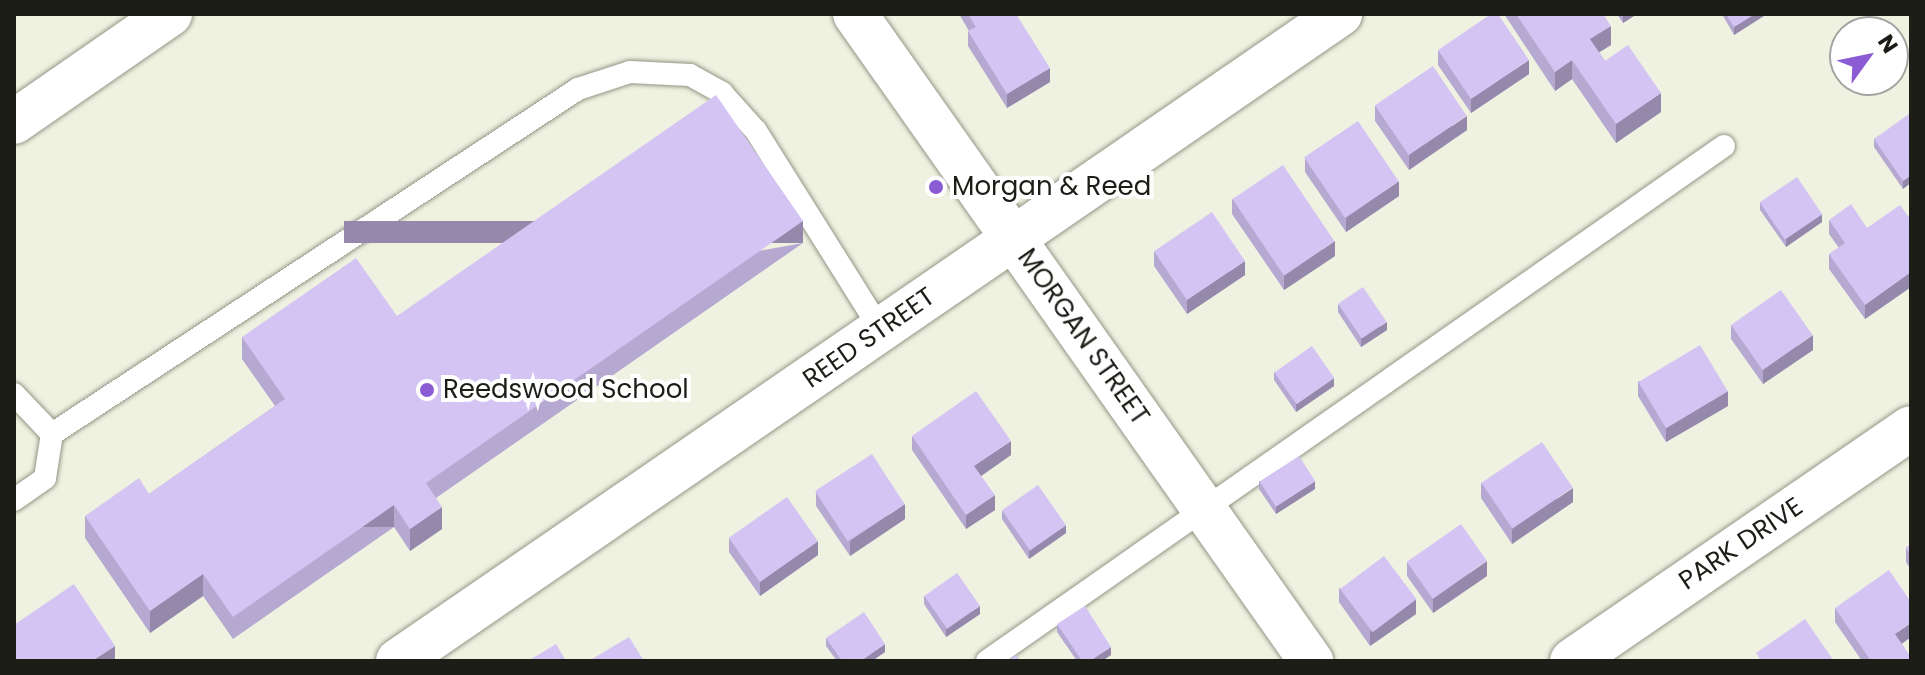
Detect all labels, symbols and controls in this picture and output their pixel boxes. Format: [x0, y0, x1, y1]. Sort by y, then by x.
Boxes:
north arrow [1829, 16, 1909, 96]
text: N [1870, 28, 1905, 59]
place label: Morgan & Reed [952, 171, 1151, 203]
marker: Morgan & Reed [927, 178, 945, 196]
street label: MORGAN STREET [1011, 243, 1155, 431]
street label: REED STREET [797, 281, 941, 395]
place label: Reedswood School [443, 374, 689, 406]
marker: Reedswood School [418, 381, 436, 399]
street label: PARK DRIVE [1673, 491, 1809, 597]

